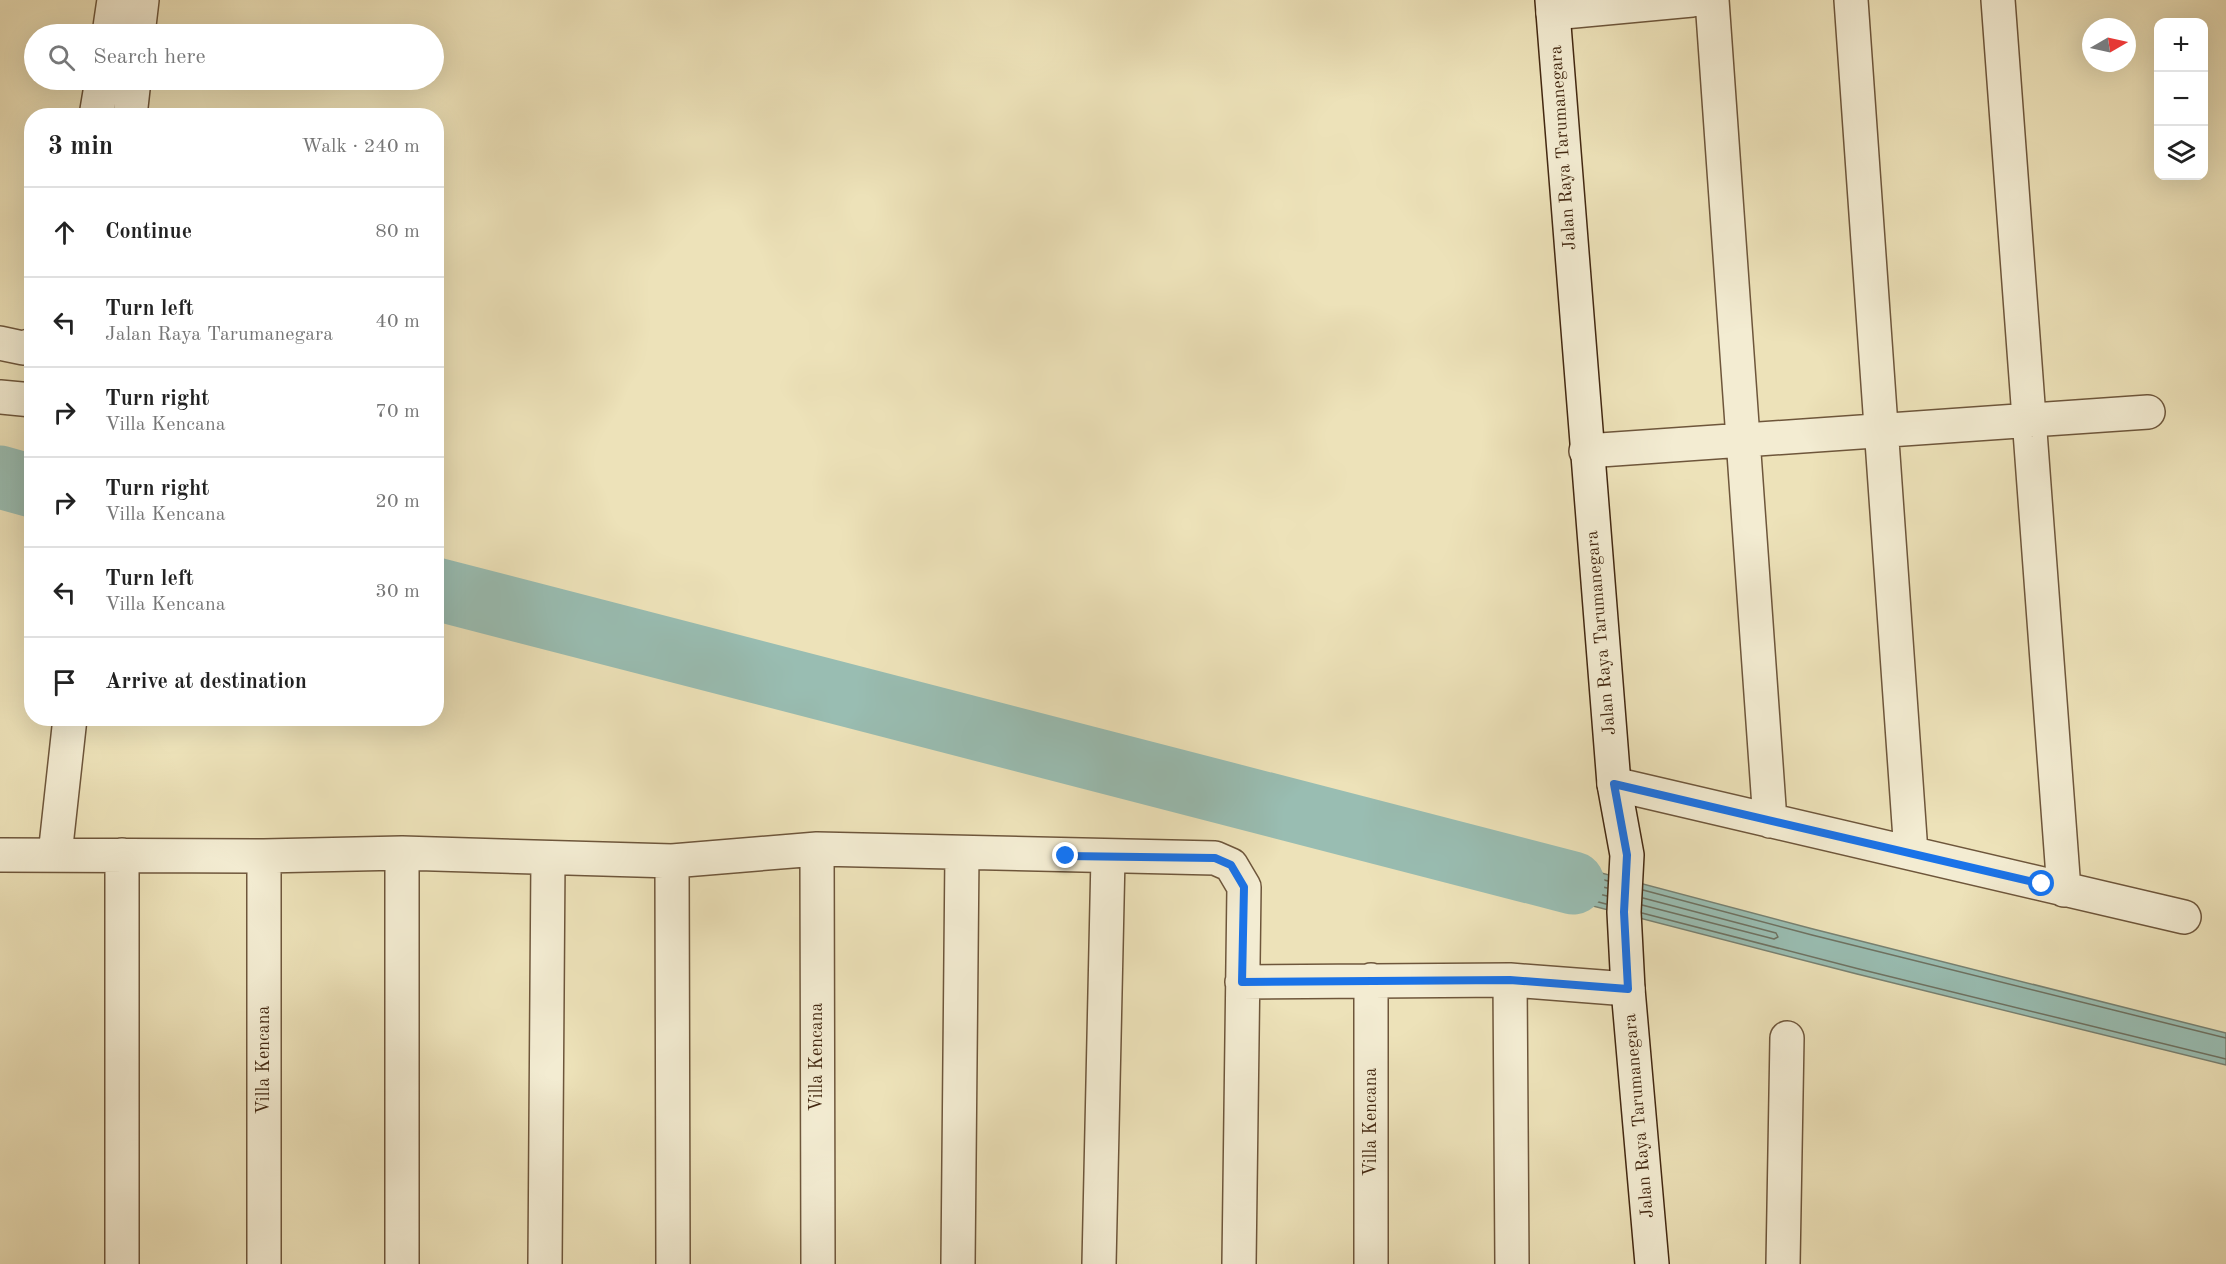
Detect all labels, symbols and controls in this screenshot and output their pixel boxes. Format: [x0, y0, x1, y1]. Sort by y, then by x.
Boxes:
north arrow [2082, 18, 2136, 72]
map controls [2154, 18, 2208, 180]
button: + [2154, 18, 2208, 72]
search box [24, 24, 444, 90]
icon: search [45, 41, 78, 74]
street label: Jalan Raya Tarumanegara [1547, 45, 1579, 251]
text: Search here [93, 46, 206, 68]
button: − [2154, 72, 2208, 126]
button: layers [2154, 126, 2208, 180]
text: 3 min [48, 134, 113, 160]
text: Walk · 240 m [301, 137, 420, 157]
icon: ahead [48, 216, 81, 249]
text: Continue [105, 221, 192, 243]
text: 80 m [375, 222, 420, 242]
text: Turn left [105, 298, 194, 320]
icon: left [48, 306, 81, 339]
text: 40 m [375, 312, 420, 332]
text: Jalan Raya Tarumanegara [105, 325, 333, 345]
text: Turn right [105, 388, 209, 410]
icon: right [48, 396, 81, 429]
text: 70 m [375, 402, 420, 422]
text: Villa Kencana [105, 415, 226, 435]
text: Turn right [105, 478, 209, 500]
icon: right [48, 486, 81, 519]
text: 20 m [375, 492, 420, 512]
text: Villa Kencana [105, 505, 226, 525]
street label: Jalan Raya Tarumanegara [1583, 530, 1619, 736]
text: Turn left [105, 568, 194, 590]
icon: left [48, 576, 81, 609]
text: 30 m [375, 582, 420, 602]
text: Villa Kencana [105, 595, 226, 615]
icon: arrive [48, 666, 81, 699]
text: Arrive at destination [105, 671, 307, 693]
route end [1052, 842, 1078, 868]
route start [2028, 870, 2054, 896]
street label: Villa Kencana [808, 1003, 826, 1111]
street label: Villa Kencana [255, 1006, 273, 1114]
street label: Jalan Raya Tarumanegara [1621, 1013, 1657, 1219]
street label: Villa Kencana [1362, 1068, 1380, 1176]

